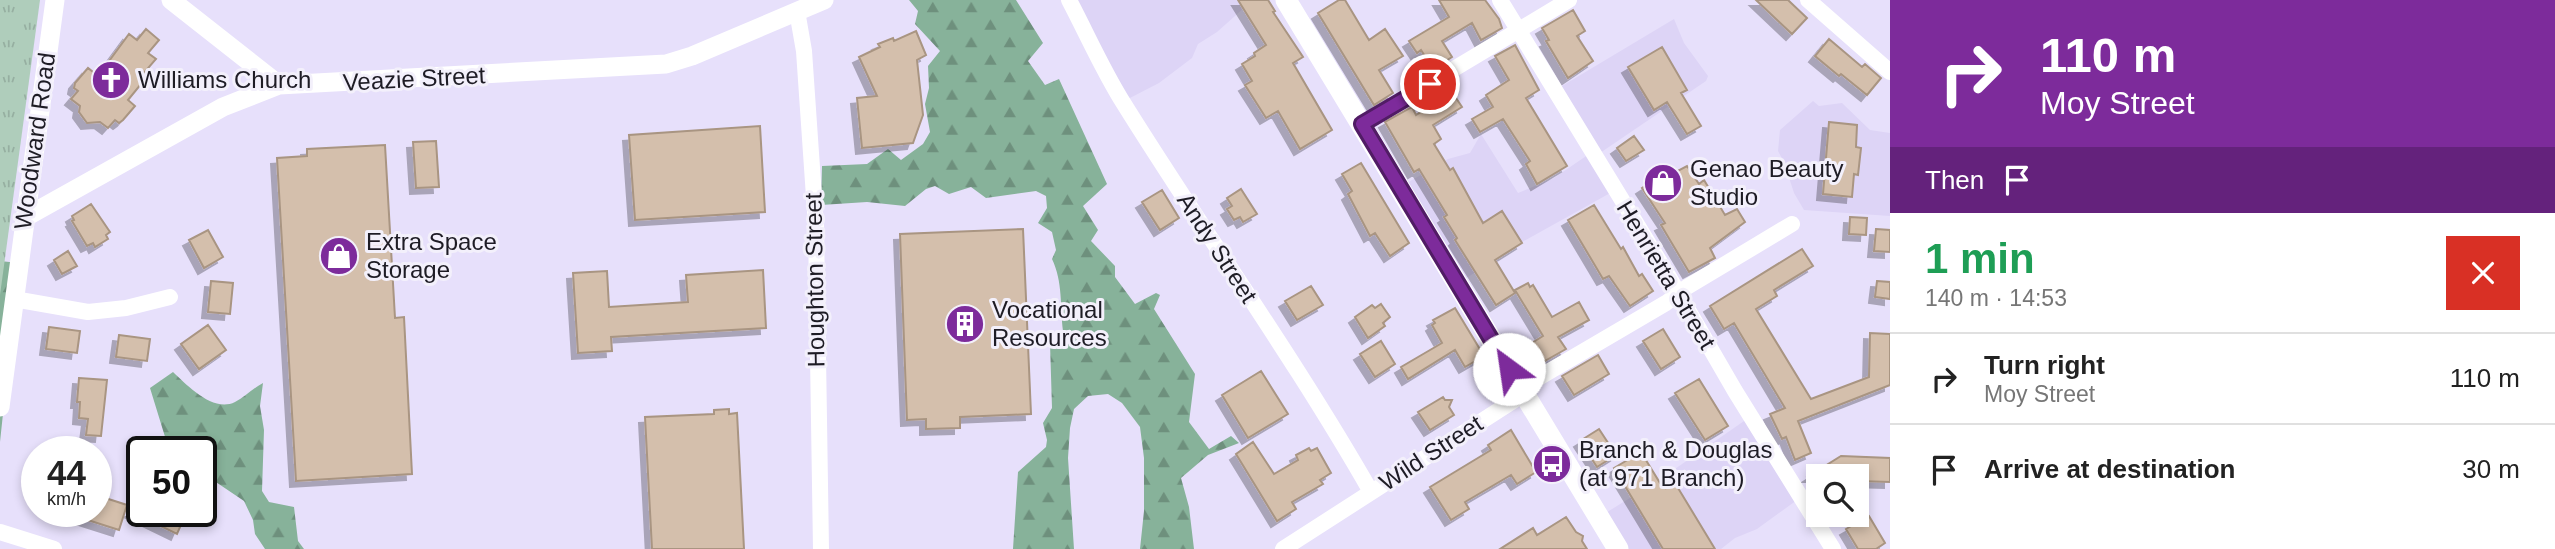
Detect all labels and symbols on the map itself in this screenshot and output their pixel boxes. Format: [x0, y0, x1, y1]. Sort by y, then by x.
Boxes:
street label: Woodward Road [9, 51, 60, 231]
pin [1400, 54, 1460, 114]
church icon: Williams Church [90, 59, 132, 101]
street label: Veazie Street [342, 61, 486, 96]
place label: Williams Church [138, 66, 311, 93]
place label: Genao Beauty Studio [1690, 155, 1843, 210]
shop icon: Genao Beauty Studio [1642, 162, 1684, 204]
street label: Andy Street [1172, 188, 1263, 308]
street label: Houghton Street [799, 192, 830, 368]
street label: Henrietta Street [1612, 196, 1721, 354]
place label: Extra Space Storage [366, 228, 497, 283]
shop icon: Extra Space Storage [318, 235, 360, 277]
place label: Vocational Resources [992, 296, 1107, 351]
building icon: Vocational Resources [944, 303, 986, 345]
position arrow [1472, 332, 1546, 406]
street label: Wild Street [1374, 409, 1488, 496]
speed limit sign: 50 [126, 436, 217, 527]
place label: Branch & Douglas (at 971 Branch) [1579, 436, 1772, 491]
bus stop icon: Branch & Douglas (at 971 Branch) [1531, 443, 1573, 485]

